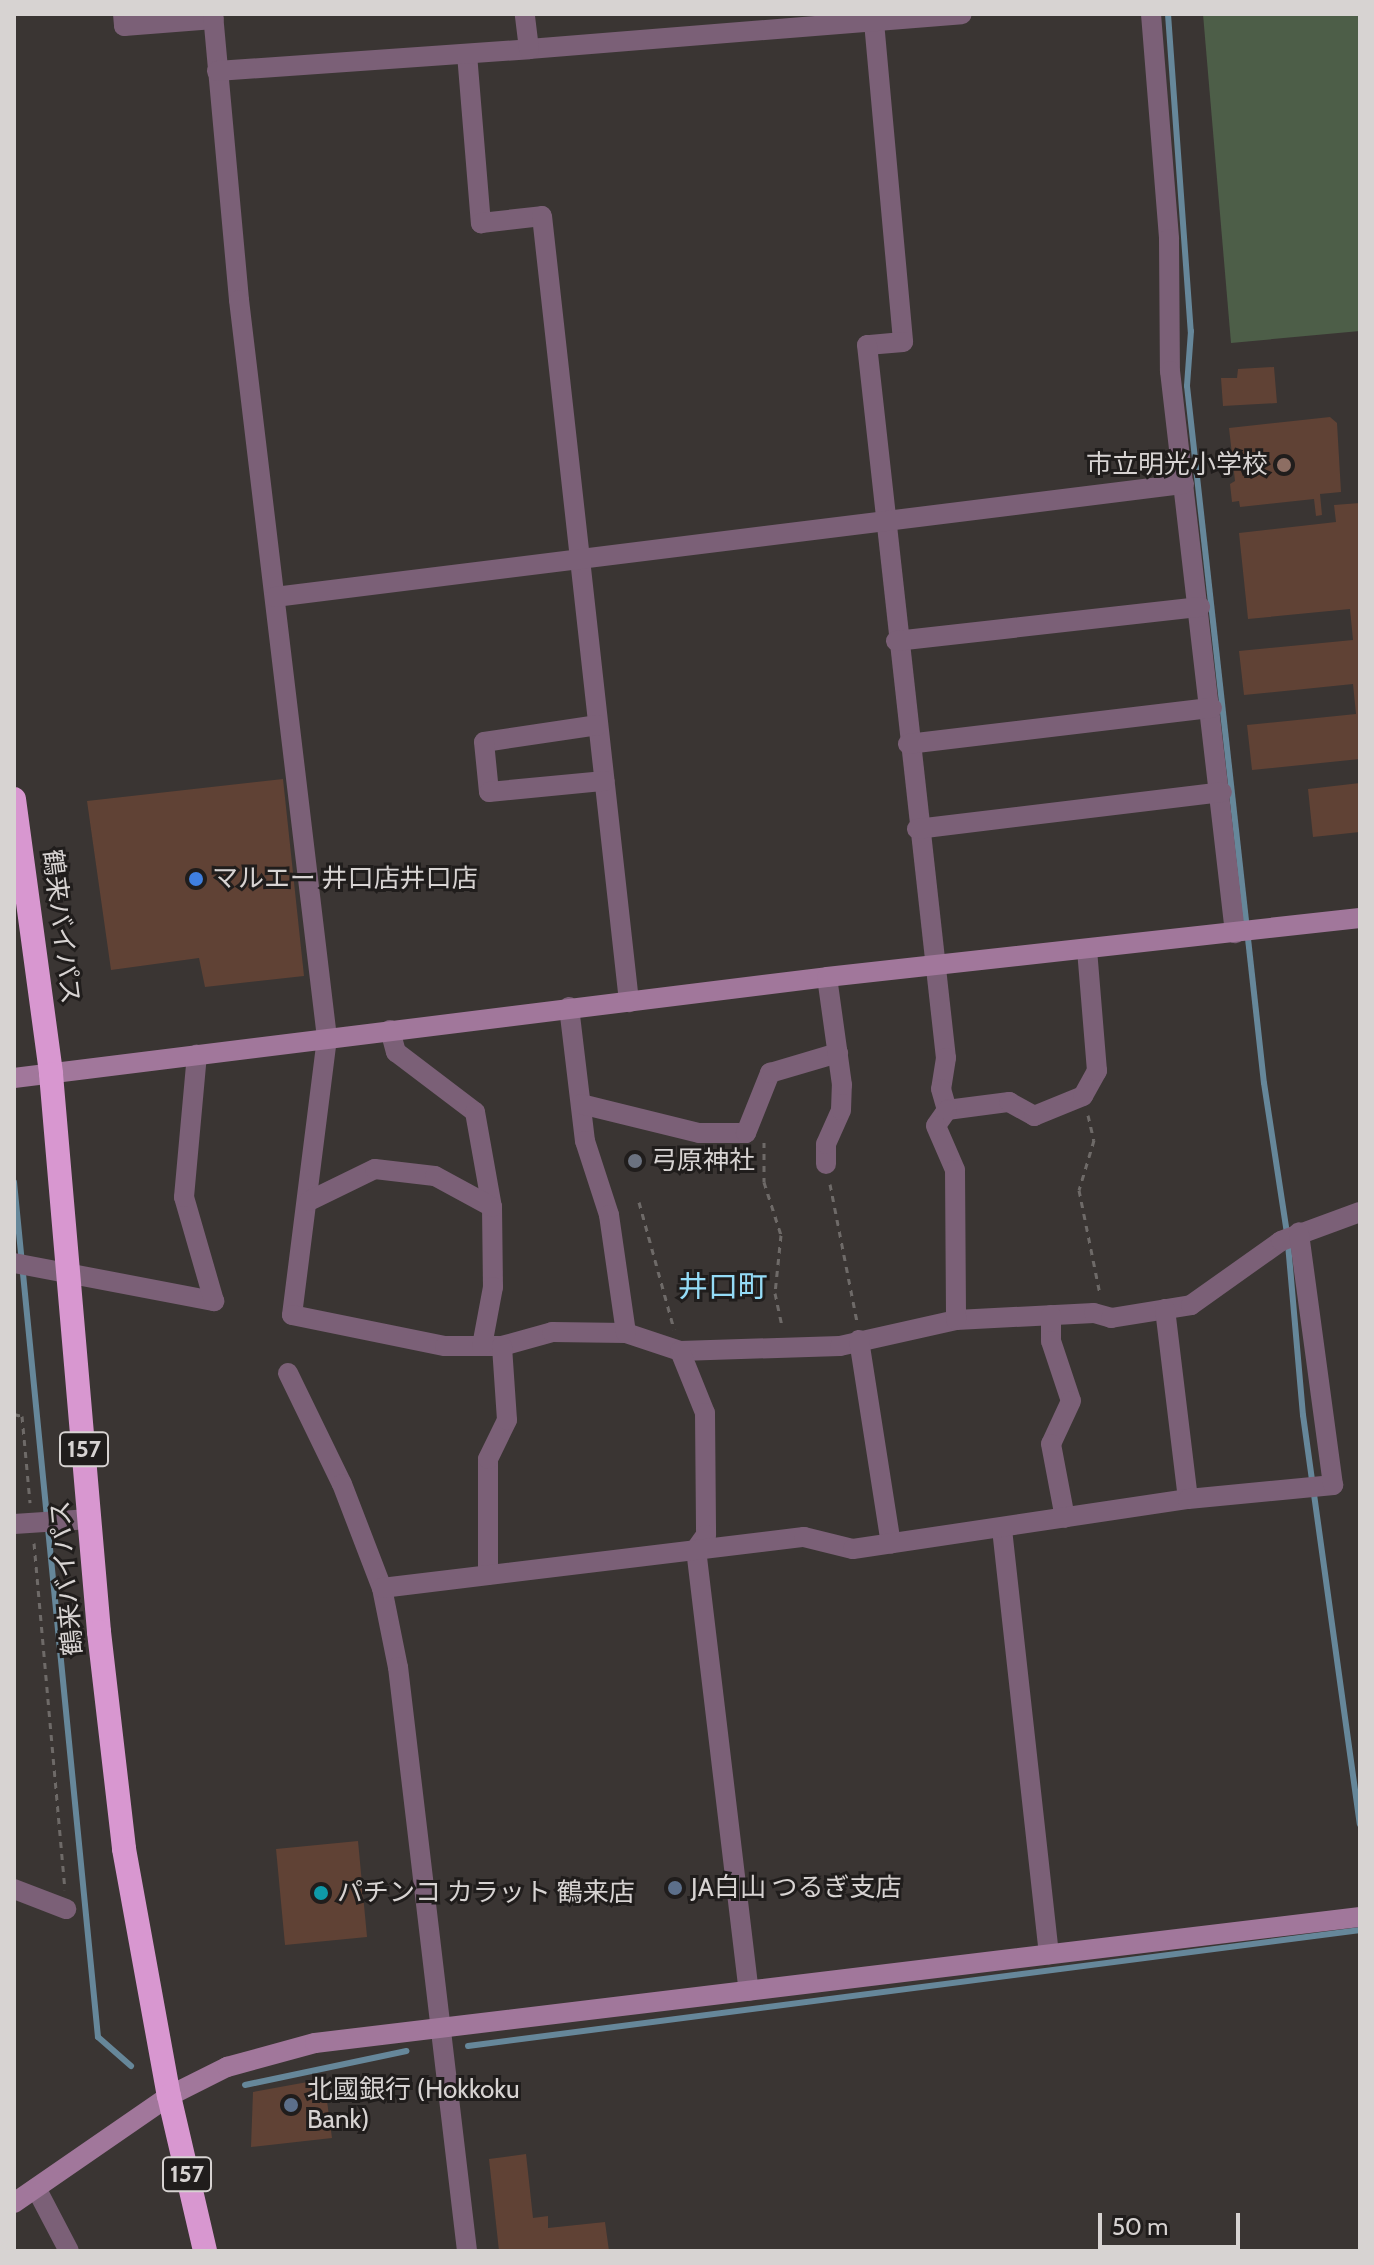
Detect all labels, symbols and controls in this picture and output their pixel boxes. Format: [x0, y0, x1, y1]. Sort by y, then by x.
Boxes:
place label: 市立明光小学校 [1086, 449, 1268, 481]
marker: 市立明光小学校 [1275, 456, 1293, 474]
street label: 鶴来バイパス [36, 848, 86, 1006]
place label: マルエー 井口店井口店 [212, 863, 478, 895]
marker: マルエー 井口店井口店 [187, 870, 205, 888]
place label: 弓原神社 [651, 1145, 755, 1177]
marker: 弓原神社 [626, 1152, 644, 1170]
district label: 井口町 [678, 1269, 768, 1305]
road number: 157 [58, 1429, 110, 1469]
street label: 鶴来バイパス [45, 1499, 89, 1657]
place label: JA白山 つるぎ支店 [691, 1872, 901, 1904]
place label: パチンコ カラット 鶴来店 [337, 1877, 635, 1909]
marker: JA白山 つるぎ支店 [666, 1879, 684, 1897]
marker: パチンコ カラット 鶴来店 [312, 1884, 330, 1902]
place label: 北國銀行 (Hokkoku Bank) [307, 2074, 519, 2136]
marker: 北國銀行 (Hokkoku Bank) [282, 2096, 300, 2114]
road number: 157 [161, 2154, 213, 2194]
scale bar [1102, 2197, 1244, 2247]
text: 50 m [1112, 2212, 1168, 2241]

